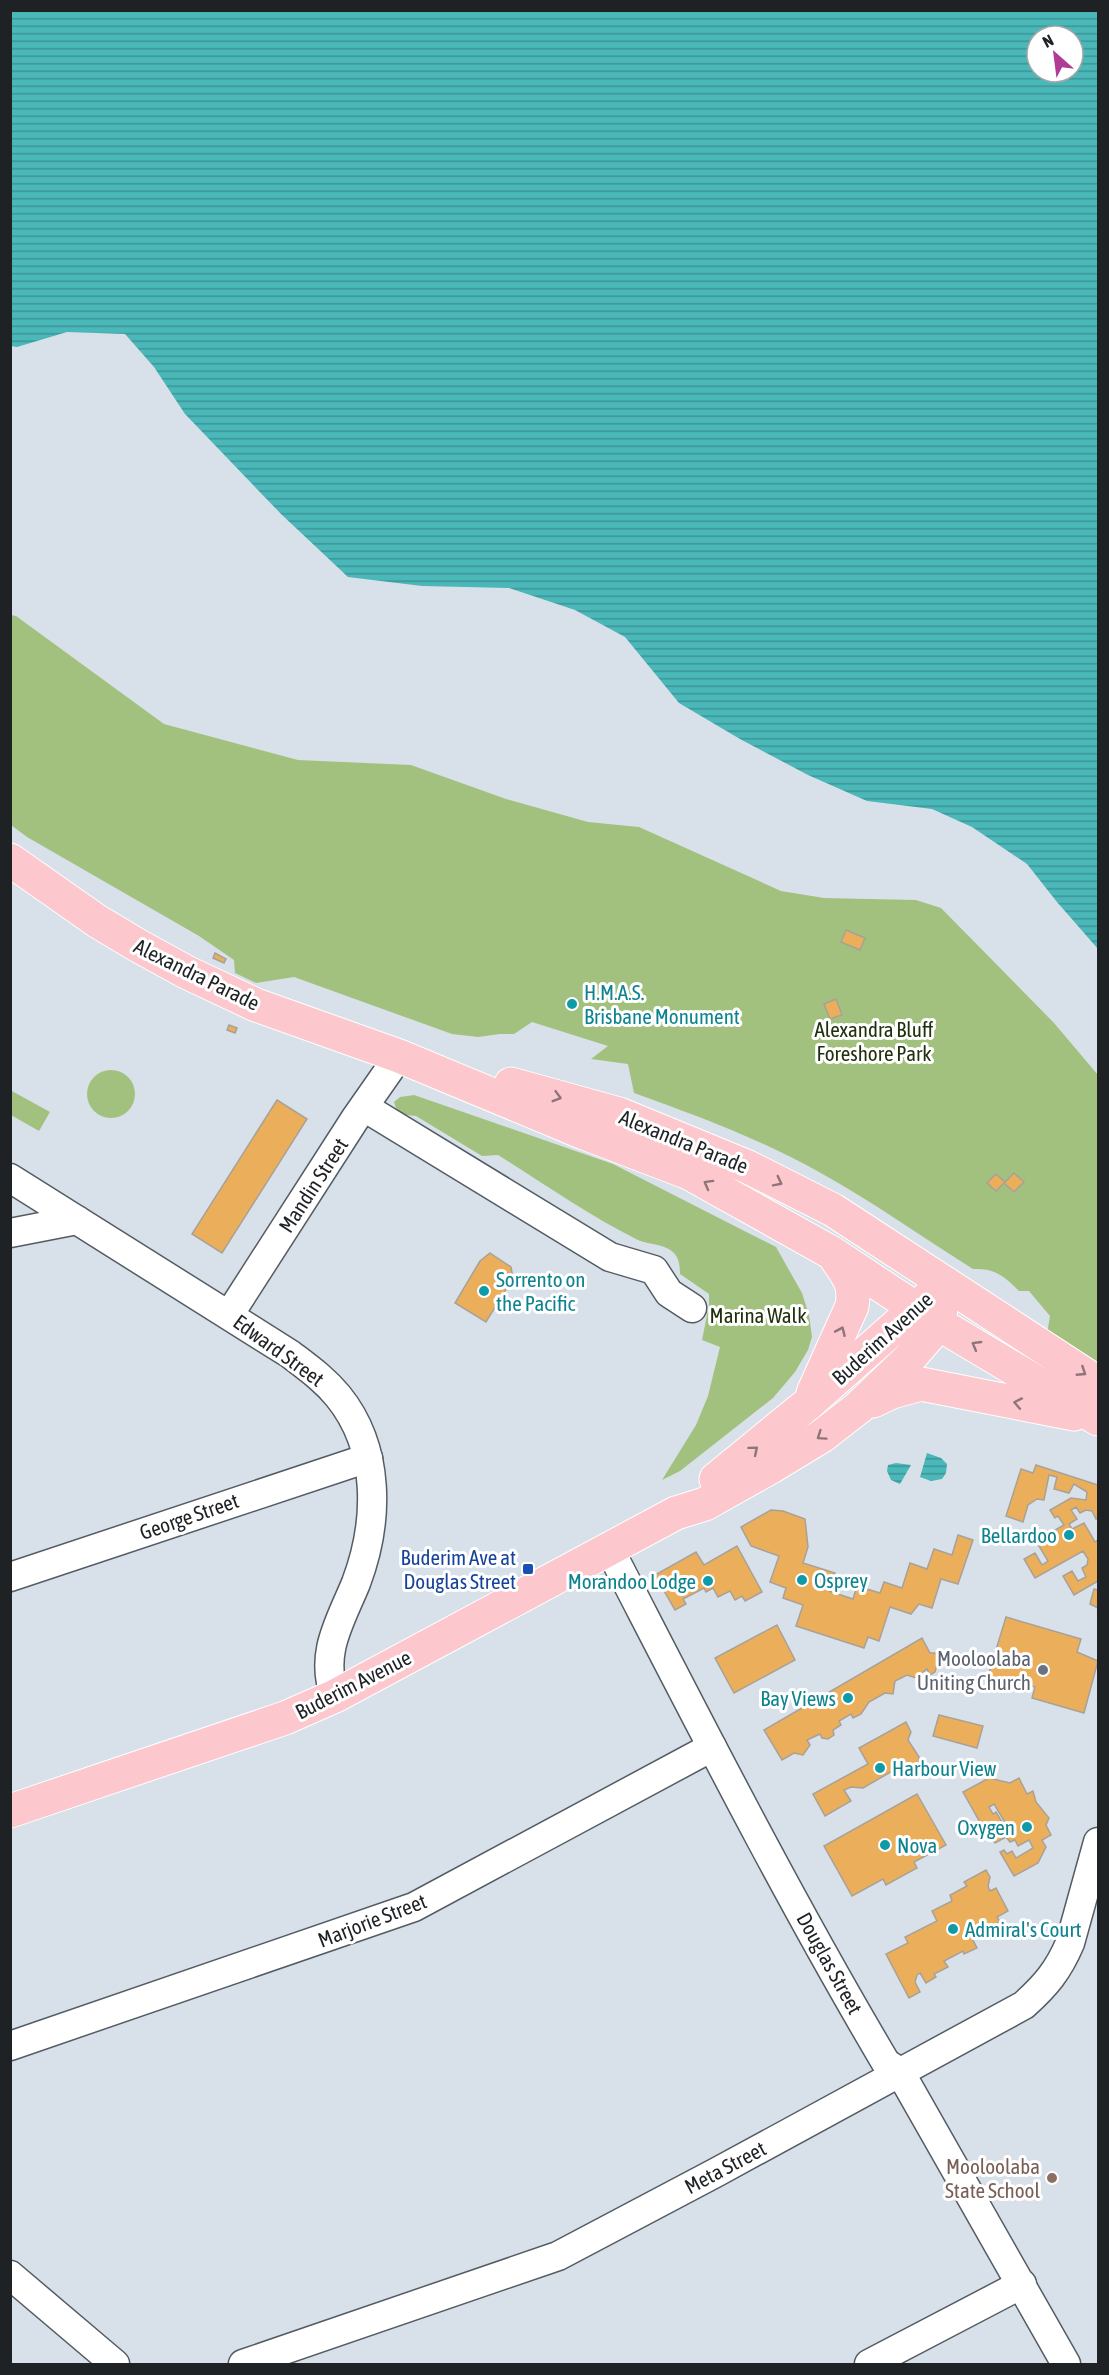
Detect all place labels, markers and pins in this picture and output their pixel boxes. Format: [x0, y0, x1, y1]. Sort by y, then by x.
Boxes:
place label: H.M.A.S. Brisbane Monument [584, 980, 740, 1028]
marker: H.M.A.S. Brisbane Monument [565, 997, 579, 1011]
place label: Sorrento on the Pacific [496, 1267, 585, 1315]
marker: Sorrento on the Pacific [477, 1284, 491, 1298]
place label: Bellardoo [981, 1523, 1057, 1547]
marker: Bellardoo [1062, 1528, 1076, 1542]
place label: Buderim Ave at Douglas Street [400, 1545, 516, 1593]
marker: Buderim Ave at Douglas Street [521, 1562, 535, 1576]
place label: Osprey [814, 1568, 868, 1592]
place label: Morandoo Lodge [568, 1569, 696, 1593]
marker: Osprey [795, 1573, 809, 1587]
marker: Morandoo Lodge [701, 1574, 715, 1588]
place label: Mooloolaba Uniting Church [917, 1646, 1031, 1694]
marker: Mooloolaba Uniting Church [1036, 1663, 1050, 1677]
place label: Bay Views [760, 1686, 836, 1710]
marker: Bay Views [841, 1691, 855, 1705]
place label: Harbour View [892, 1756, 997, 1780]
marker: Harbour View [873, 1761, 887, 1775]
place label: Oxygen [957, 1815, 1015, 1839]
marker: Oxygen [1020, 1820, 1034, 1834]
place label: Nova [897, 1833, 937, 1857]
marker: Nova [878, 1838, 892, 1852]
place label: Admiral's Court [965, 1917, 1082, 1941]
marker: Admiral's Court [946, 1922, 960, 1936]
place label: Mooloolaba State School [945, 2154, 1040, 2202]
marker: Mooloolaba State School [1045, 2171, 1059, 2185]

